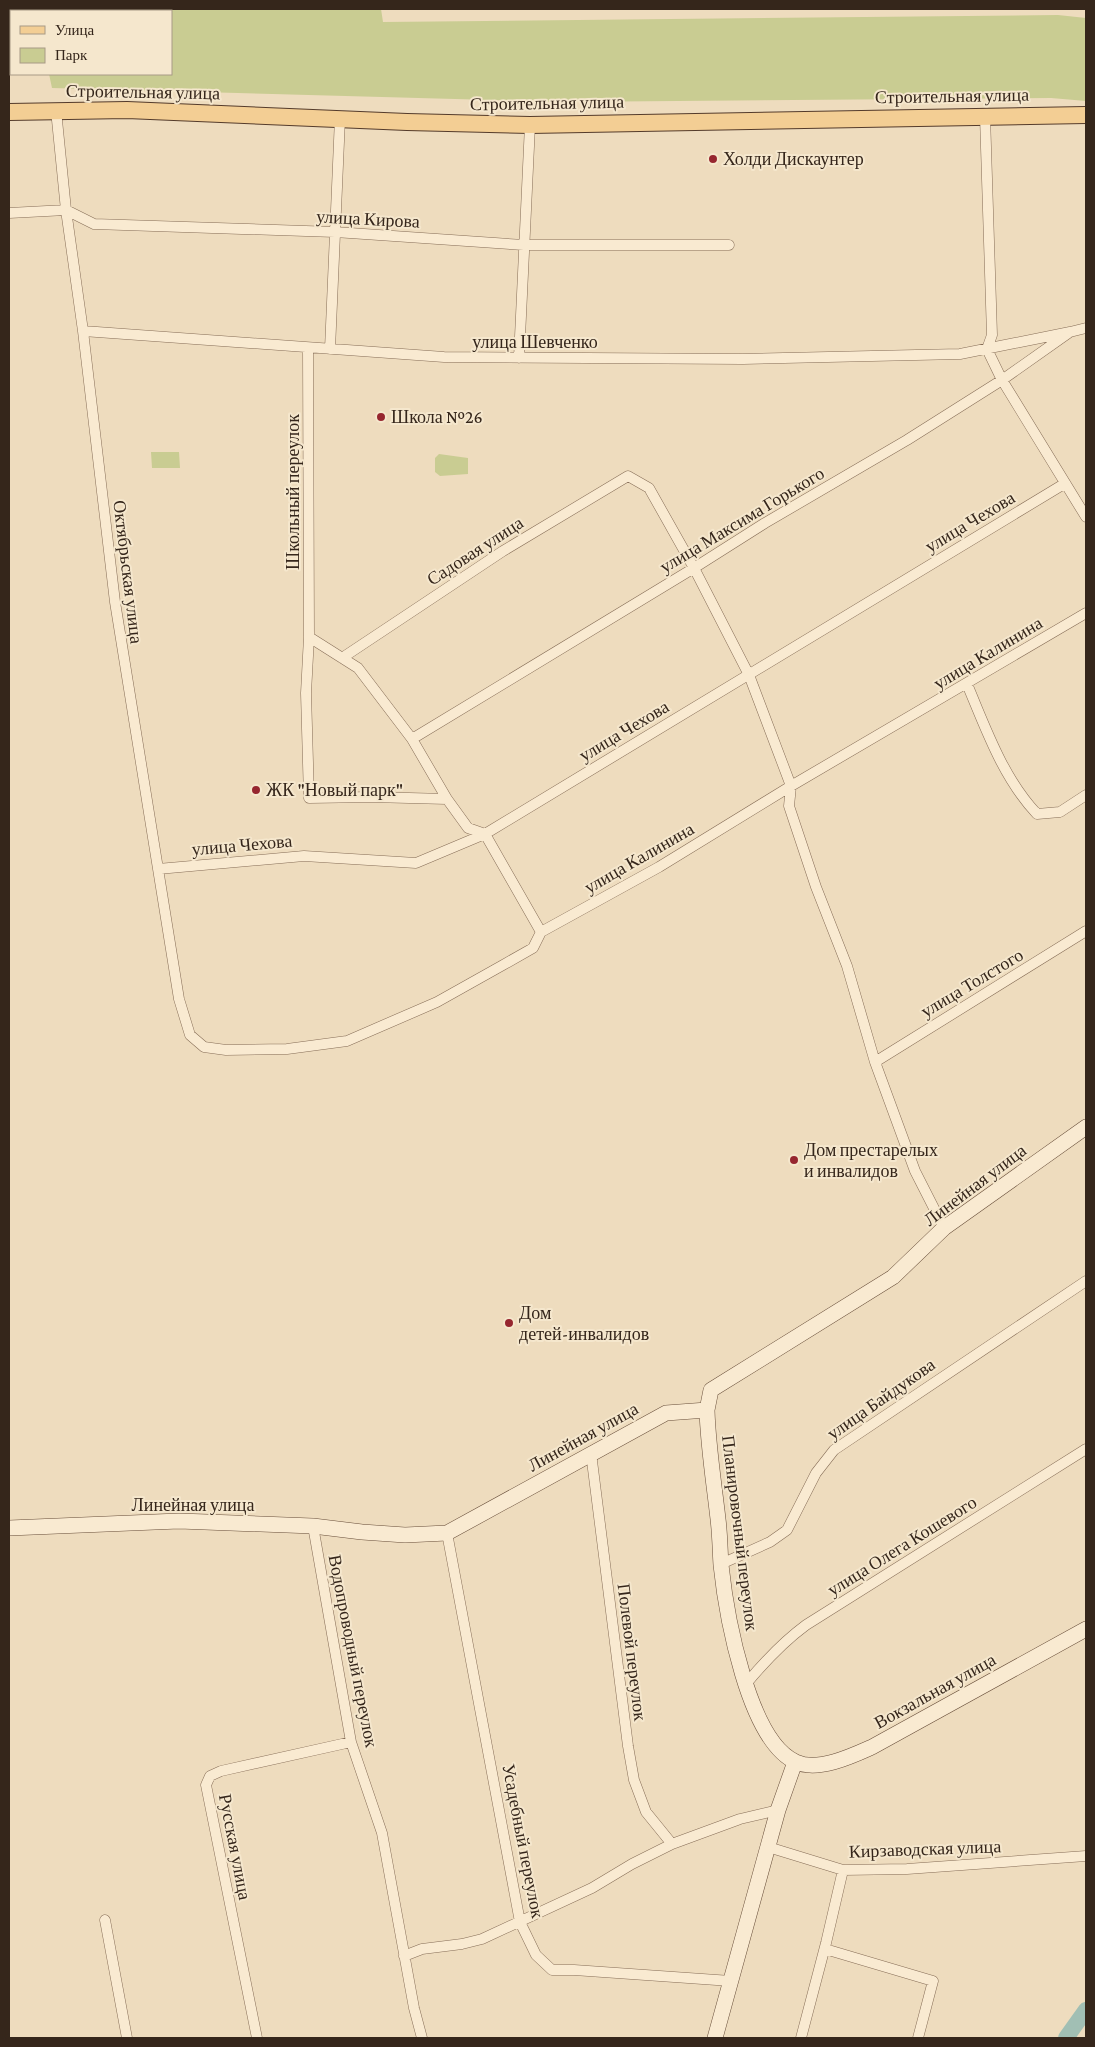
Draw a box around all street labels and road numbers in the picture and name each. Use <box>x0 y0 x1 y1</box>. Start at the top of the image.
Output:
street label: Строительная улица <box>66 81 220 103</box>
street label: Строительная улица <box>875 85 1029 107</box>
street label: Строительная улица <box>470 92 624 114</box>
street label: улица Кирова <box>316 206 420 232</box>
street label: улица Шевченко <box>472 332 598 352</box>
street label: Школьный переулок <box>283 414 303 570</box>
street label: улица Максима Горького <box>656 463 828 577</box>
street label: улица Чехова <box>922 487 1018 557</box>
street label: Октябрьская улица <box>109 499 147 645</box>
street label: Садовая улица <box>423 513 527 589</box>
street label: улица Калинина <box>930 613 1046 693</box>
street label: улица Чехова <box>576 696 672 766</box>
street label: улица Калинина <box>581 819 697 897</box>
street label: улица Чехова <box>191 831 293 859</box>
street label: улица Толстого <box>917 945 1027 1021</box>
street label: Линейная улица <box>920 1140 1030 1230</box>
street label: улица Байдукова <box>823 1354 939 1444</box>
street label: Линейная улица <box>524 1398 642 1476</box>
street label: Планировочный переулок <box>718 1434 762 1632</box>
street label: улица Олега Кошевого <box>824 1492 980 1600</box>
street label: Линейная улица <box>132 1495 254 1515</box>
street label: Водопроводный переулок <box>324 1553 382 1749</box>
street label: Полевой переулок <box>614 1582 650 1722</box>
street label: Вокзальная улица <box>871 1649 999 1733</box>
street label: Усадебный переулок <box>498 1762 548 1920</box>
street label: Русская улица <box>215 1792 255 1902</box>
street label: Кирзаводская улица <box>848 1836 1002 1862</box>

